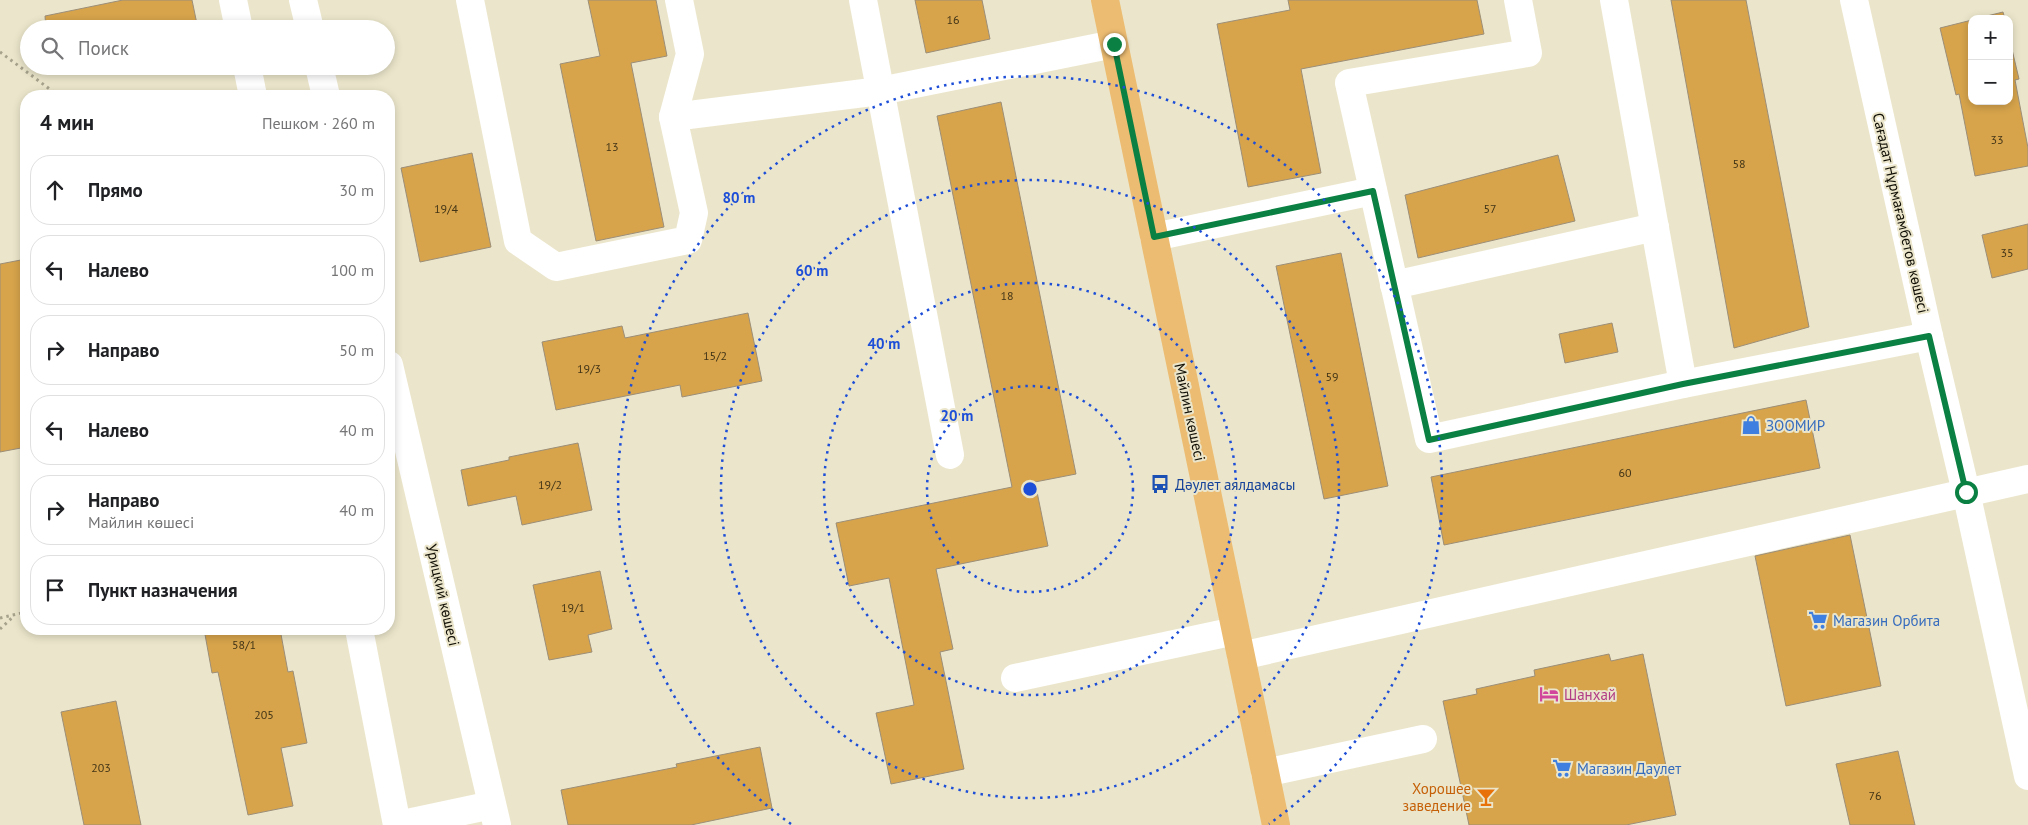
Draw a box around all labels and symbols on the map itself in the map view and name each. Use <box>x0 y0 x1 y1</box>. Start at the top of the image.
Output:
house number: 16 <box>946 12 960 27</box>
route end <box>1103 33 1126 56</box>
street label: Сағадат Нұрмағамбетов көшесі <box>1869 111 1933 315</box>
house number: 33 <box>1990 132 2004 147</box>
house number: 13 <box>605 139 619 154</box>
house number: 58 <box>1732 156 1746 171</box>
text: 80 m <box>723 188 755 207</box>
house number: 19/4 <box>434 201 458 216</box>
house number: 57 <box>1483 201 1497 216</box>
house number: 35 <box>2000 245 2014 260</box>
text: 60 m <box>796 261 828 280</box>
house number: 18 <box>1000 288 1014 303</box>
text: 40 m <box>868 334 900 353</box>
house number: 15/2 <box>703 348 727 363</box>
house number: 19/3 <box>577 361 601 376</box>
street label: Майлин көшесі <box>1170 361 1210 463</box>
house number: 59 <box>1325 369 1339 384</box>
text: 20 m <box>941 406 973 425</box>
shop icon: ЗООМИР <box>1740 414 1762 436</box>
place label: ЗООМИР <box>1766 416 1825 435</box>
house number: 60 <box>1618 465 1632 480</box>
bus stop icon: Дәулет аялдамасы <box>1149 473 1171 495</box>
place label: Дәулет аялдамасы <box>1175 475 1295 494</box>
house number: 19/2 <box>538 477 562 492</box>
centre of rings <box>1021 480 1039 498</box>
route start <box>1955 481 1978 504</box>
street label: Урицкий көшесі <box>422 542 464 648</box>
house number: 19/1 <box>561 600 585 615</box>
supermarket icon: Магазин Орбита <box>1807 609 1829 631</box>
place label: Магазин Орбита <box>1833 611 1940 630</box>
house number: 58/1 <box>232 637 256 652</box>
hotel icon: Шанхай <box>1538 683 1560 705</box>
place label: Шанхай <box>1564 685 1616 704</box>
house number: 205 <box>254 707 274 722</box>
supermarket icon: Магазин Даулет <box>1551 757 1573 779</box>
place label: Магазин Даулет <box>1577 759 1681 778</box>
house number: 203 <box>91 760 111 775</box>
place label: Хорошее заведение <box>1403 779 1471 815</box>
bar icon: Хорошее заведение <box>1475 786 1497 808</box>
house number: 76 <box>1868 788 1882 803</box>

